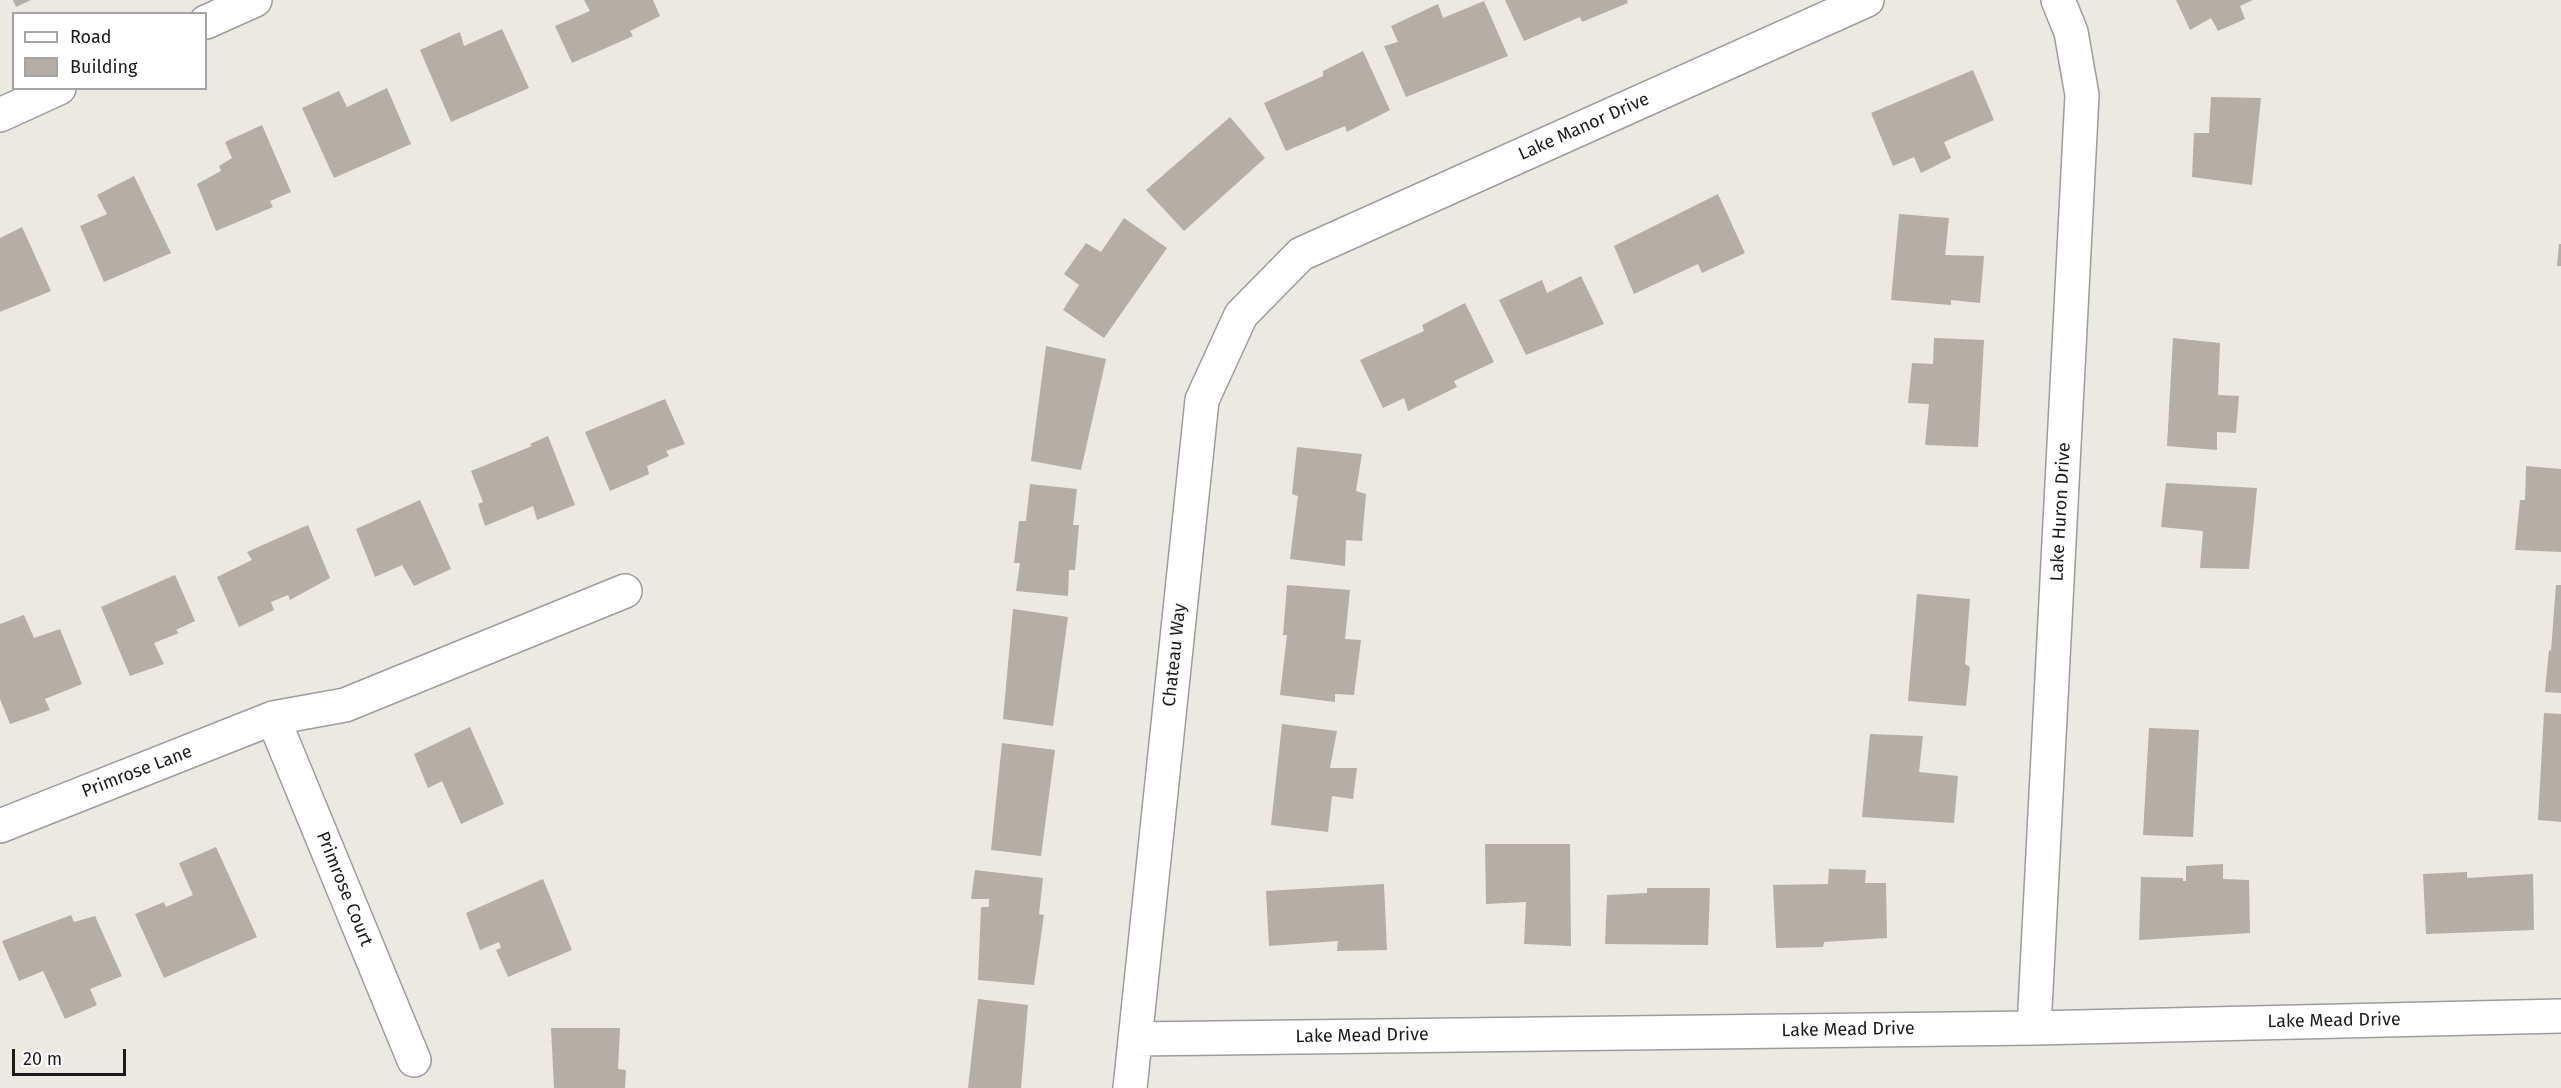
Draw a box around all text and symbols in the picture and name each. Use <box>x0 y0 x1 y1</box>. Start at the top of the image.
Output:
legend <box>12 12 207 90</box>
text: Road <box>70 26 112 48</box>
text: Building <box>70 56 137 78</box>
street label: Lake Manor Drive <box>1515 88 1653 166</box>
street label: Lake Huron Drive <box>2047 442 2075 582</box>
street label: Chateau Way <box>1159 602 1191 708</box>
street label: Primrose Lane <box>79 741 195 803</box>
street label: Primrose Court <box>311 829 377 949</box>
street label: Lake Mead Drive <box>2267 1009 2401 1033</box>
street label: Lake Mead Drive <box>1781 1018 1915 1042</box>
street label: Lake Mead Drive <box>1295 1024 1429 1048</box>
scale bar <box>15 1037 129 1075</box>
text: 20 m <box>23 1048 62 1070</box>

